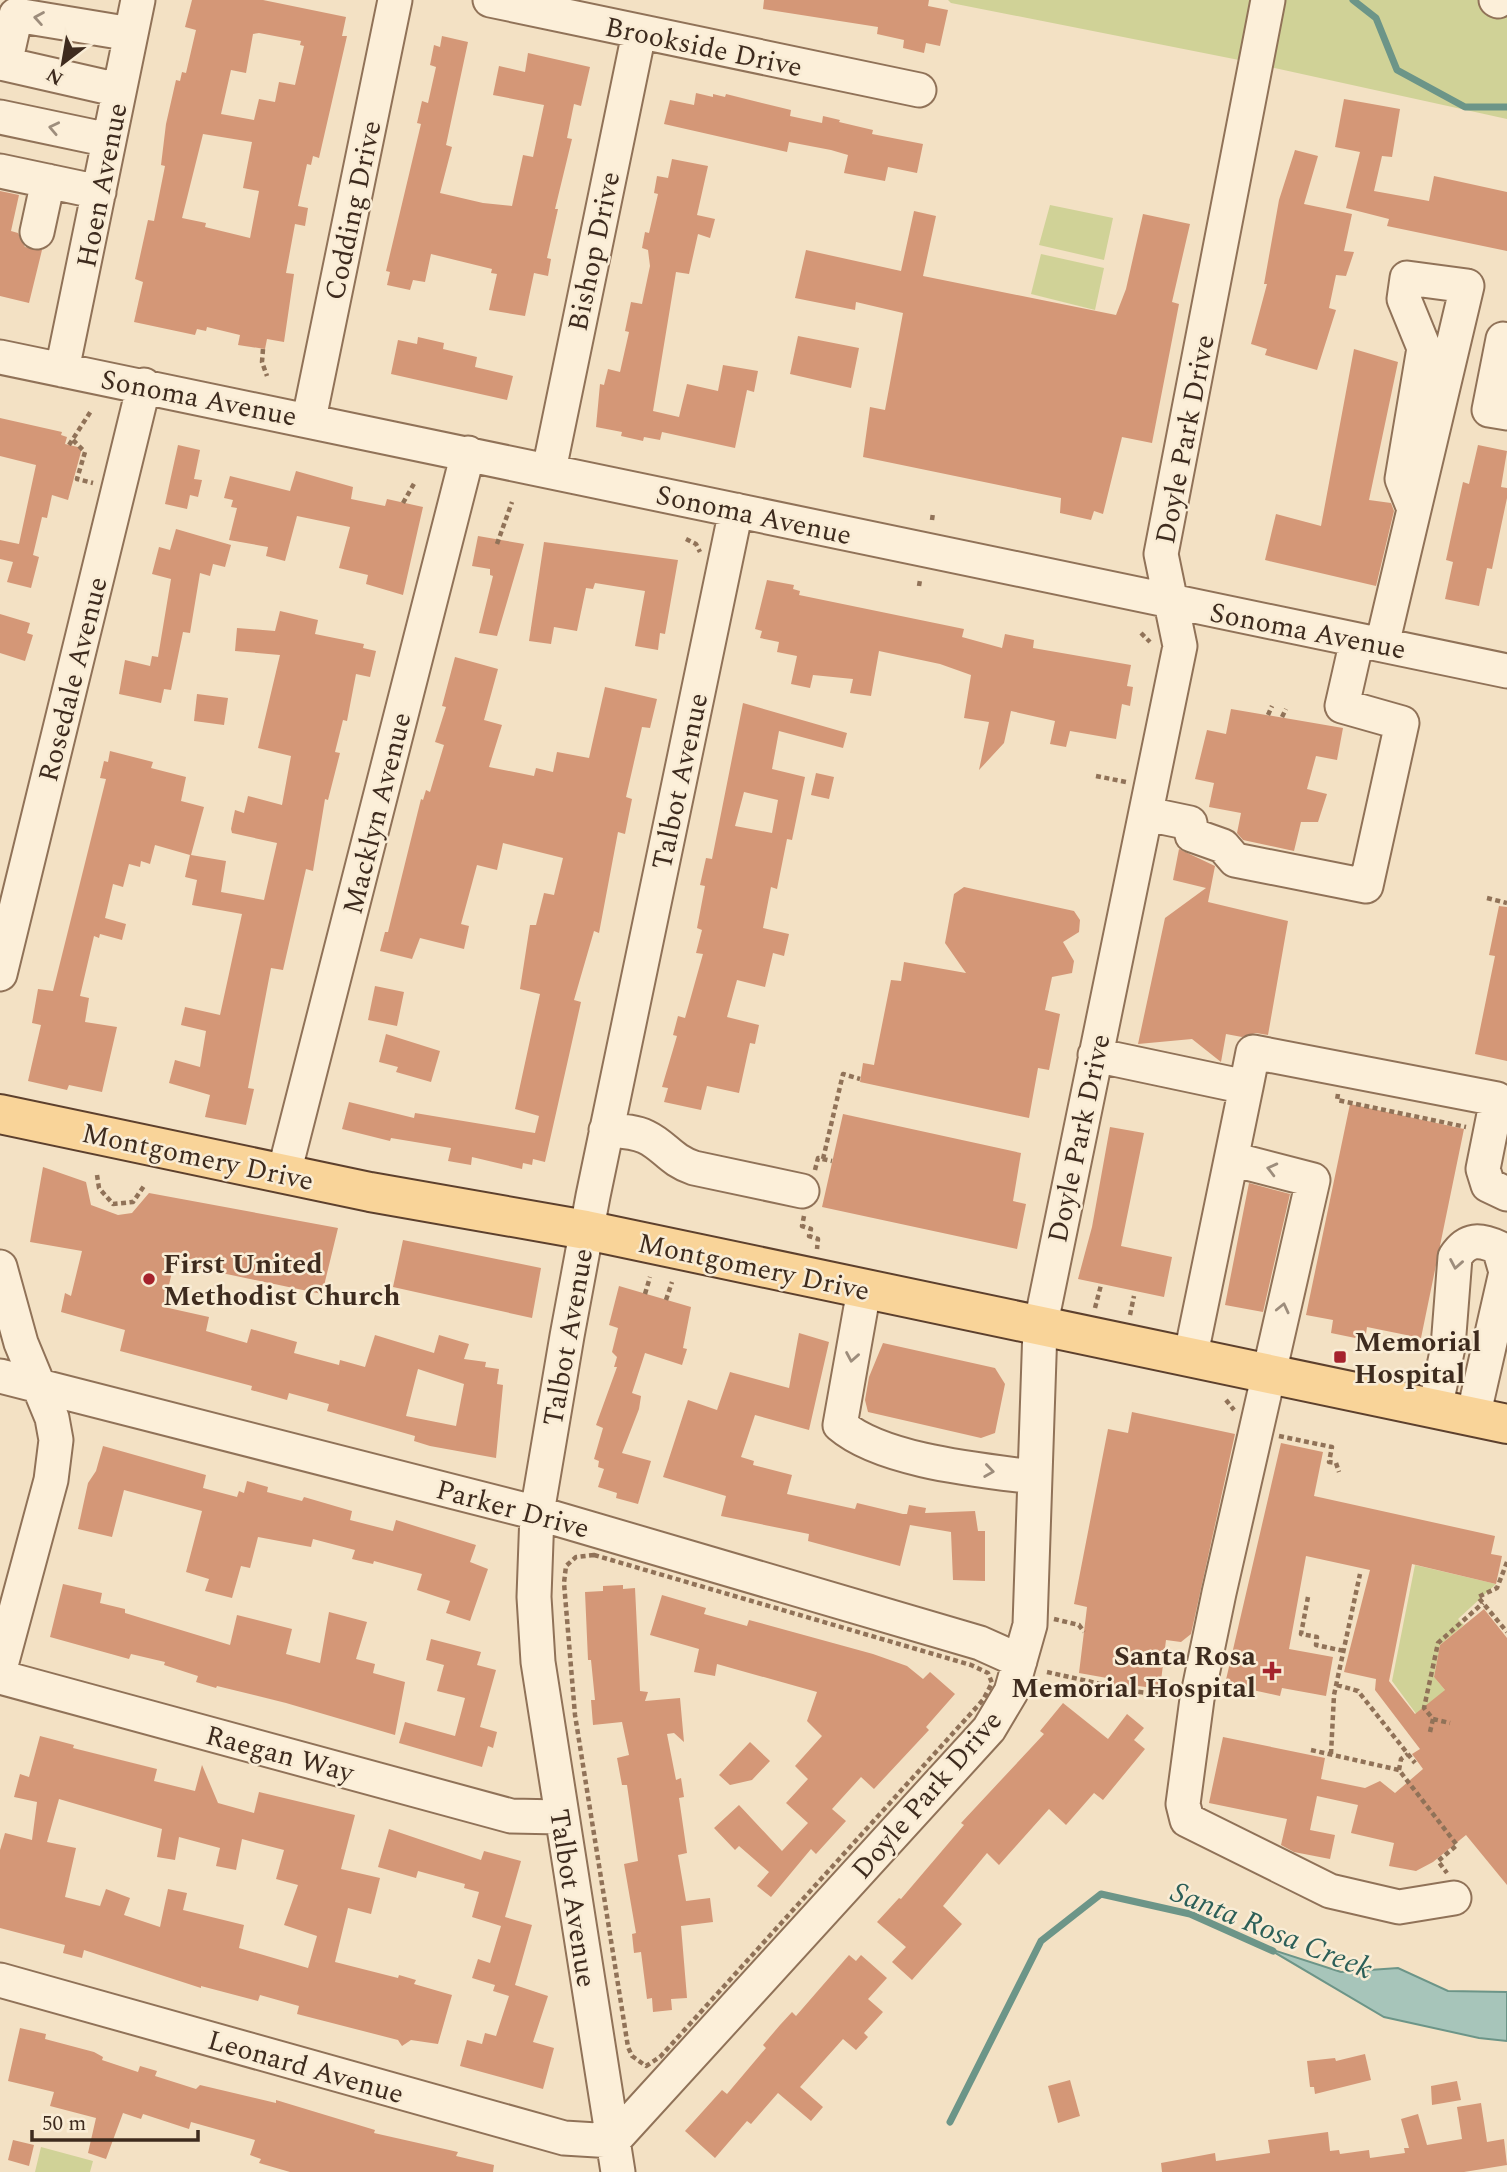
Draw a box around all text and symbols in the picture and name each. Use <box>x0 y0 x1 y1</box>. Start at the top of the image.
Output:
street label: Brookside Drive <box>601 6 806 89</box>
one-way arrow <box>33 12 45 27</box>
north arrow <box>28 28 98 98</box>
text: N <box>41 60 69 93</box>
street label: Hoen Avenue <box>65 99 140 271</box>
street label: Codding Drive <box>313 116 393 304</box>
one-way arrow <box>48 122 60 137</box>
street label: Bishop Drive <box>557 168 632 335</box>
street label: Doyle Park Drive <box>1144 331 1227 548</box>
street label: Sonoma Avenue <box>97 358 301 439</box>
street label: Sonoma Avenue <box>652 474 855 557</box>
street label: Rosedale Avenue <box>27 572 120 786</box>
street label: Sonoma Avenue <box>1206 591 1410 672</box>
street label: Talbot Avenue <box>641 689 720 874</box>
street label: Macklyn Avenue <box>332 708 423 919</box>
street label: Doyle Park Drive <box>1036 1030 1123 1247</box>
street label: Montgomery Drive <box>78 1112 318 1203</box>
one-way arrow <box>1267 1163 1279 1177</box>
street label: Montgomery Drive <box>634 1222 874 1313</box>
place label: First United Methodist Church <box>163 1243 400 1318</box>
street label: Talbot Avenue <box>532 1245 605 1430</box>
one-way arrow <box>1449 1258 1464 1269</box>
marker: First United Methodist Church <box>141 1271 157 1287</box>
one-way arrow <box>1275 1302 1289 1314</box>
place label: Memorial Hospital <box>1354 1321 1481 1396</box>
marker: Memorial Hospital <box>1332 1349 1348 1365</box>
one-way arrow <box>845 1351 860 1363</box>
one-way arrow <box>983 1463 995 1478</box>
street label: Parker Drive <box>431 1468 594 1551</box>
place label: Santa Rosa Memorial Hospital <box>1011 1635 1257 1710</box>
marker: Santa Rosa Memorial Hospital <box>1262 1661 1282 1681</box>
street label: Doyle Park Drive <box>841 1701 1013 1889</box>
street label: Raegan Way <box>201 1714 360 1795</box>
street label: Talbot Avenue <box>537 1806 608 1990</box>
water label: Santa Rosa Creek <box>1164 1870 1379 1992</box>
street label: Leonard Avenue <box>202 2019 409 2116</box>
scale bar <box>32 2098 198 2142</box>
text: 50 m <box>42 2108 86 2140</box>

